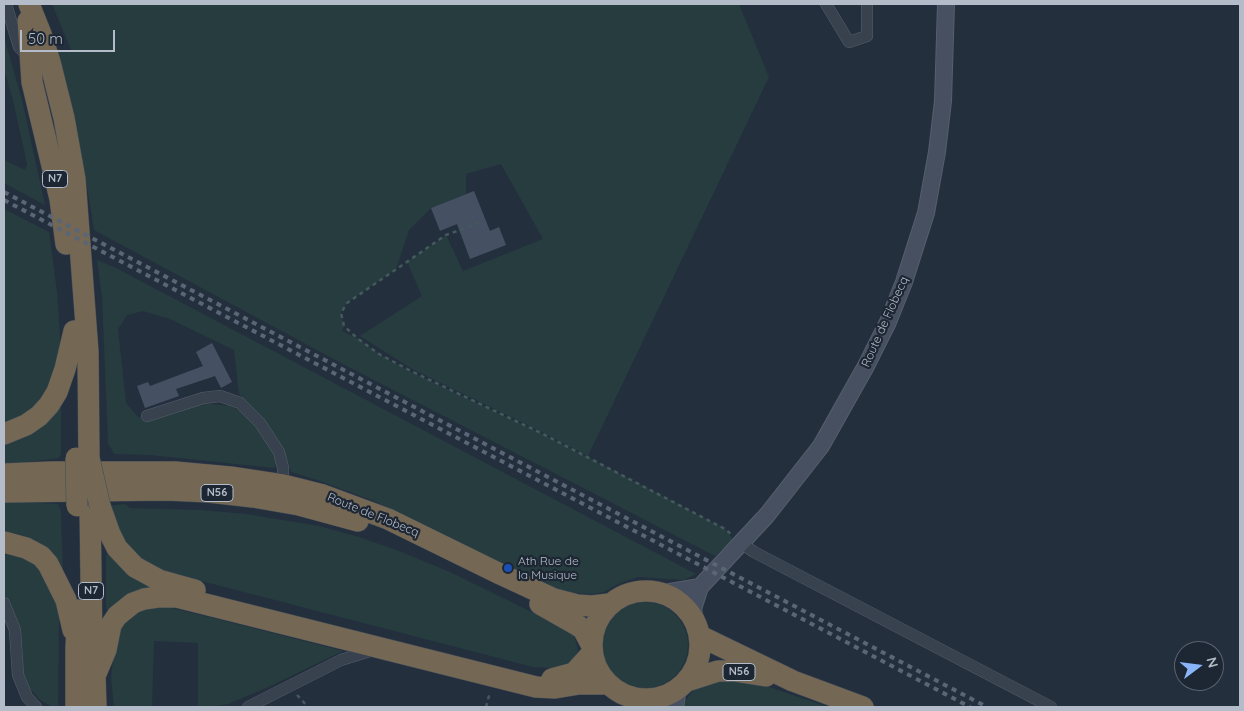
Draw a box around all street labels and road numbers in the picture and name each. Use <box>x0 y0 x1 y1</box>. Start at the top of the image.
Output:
road number: N7 <box>42 170 68 188</box>
street label: Route de Flobecq <box>859 274 911 370</box>
road number: N56 <box>201 484 233 502</box>
street label: Route de Flobecq <box>325 490 421 540</box>
road number: N7 <box>78 582 104 600</box>
road number: N56 <box>723 664 755 680</box>

